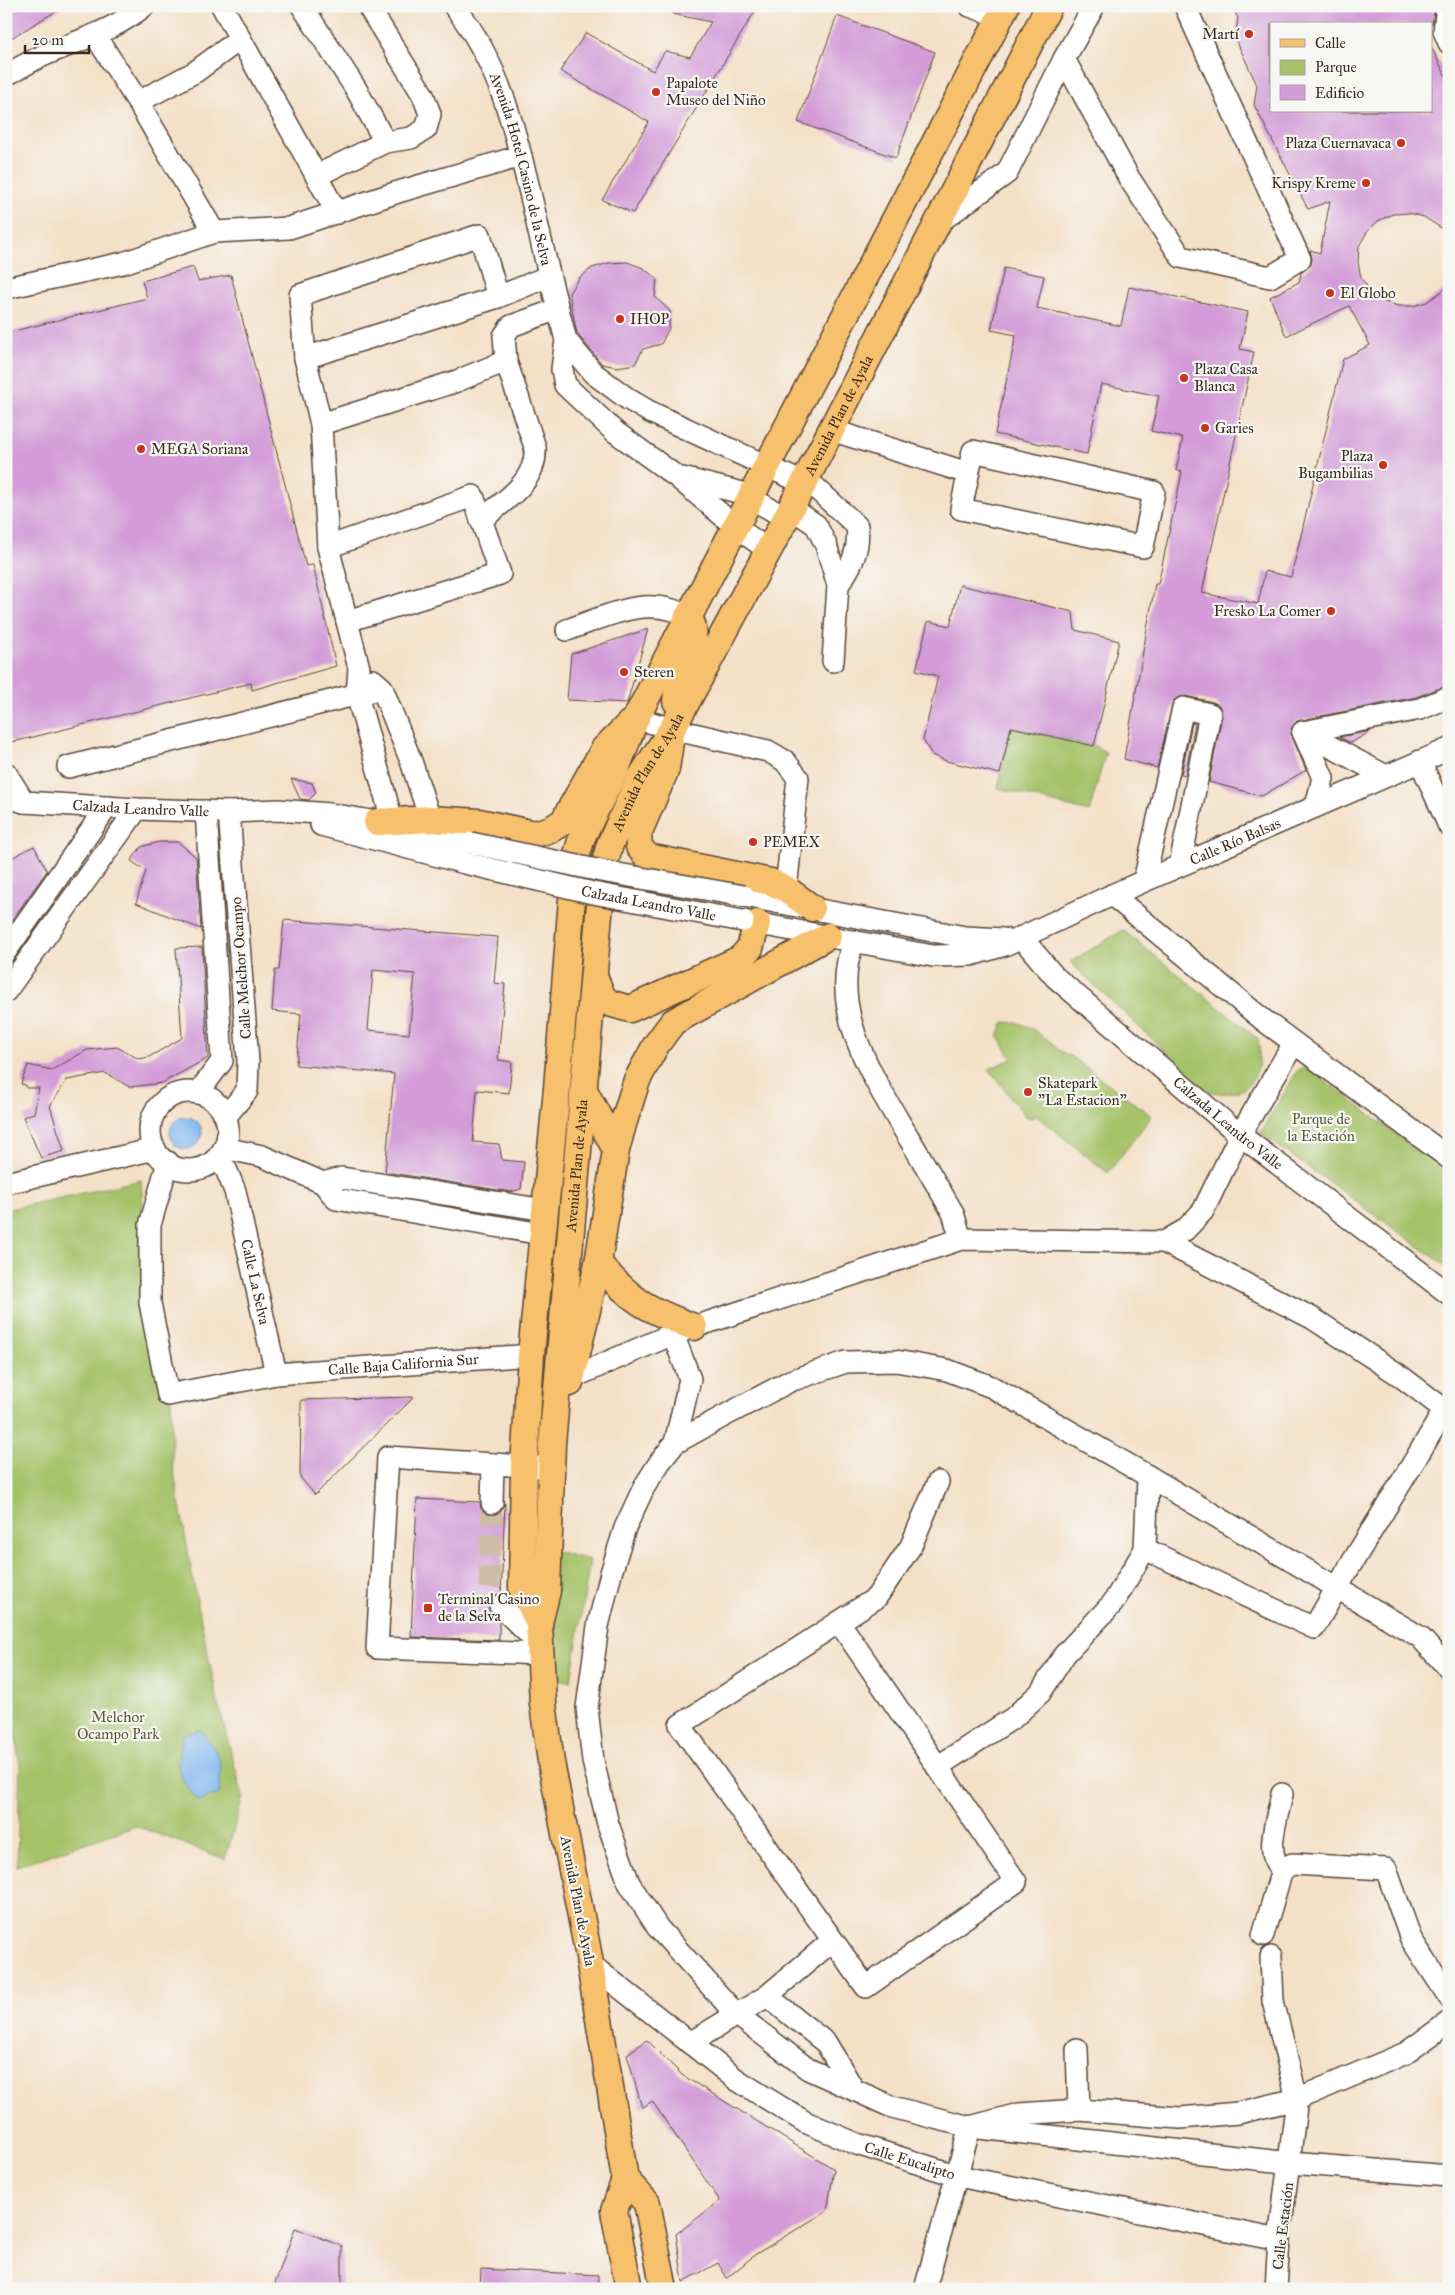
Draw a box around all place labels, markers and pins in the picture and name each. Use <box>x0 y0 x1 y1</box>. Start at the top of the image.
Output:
place label: Martí <box>1202 25 1240 43</box>
marker: Martí <box>1243 28 1255 40</box>
place label: Papalote Museo del Niño <box>666 74 766 109</box>
marker: Papalote Museo del Niño <box>650 86 662 98</box>
place label: Plaza Cuernavaca <box>1285 134 1392 152</box>
marker: Plaza Cuernavaca <box>1395 137 1407 149</box>
place label: Krispy Kreme <box>1271 174 1356 192</box>
marker: Krispy Kreme <box>1360 177 1372 189</box>
place label: El Globo <box>1340 284 1396 302</box>
marker: El Globo <box>1324 287 1336 299</box>
place label: IHOP <box>630 310 670 328</box>
marker: IHOP <box>614 313 626 325</box>
place label: Plaza Casa Blanca <box>1194 360 1259 395</box>
marker: Plaza Casa Blanca <box>1178 372 1190 384</box>
place label: Garies <box>1215 419 1254 437</box>
marker: Garies <box>1199 422 1211 434</box>
place label: MEGA Soriana <box>151 440 249 458</box>
marker: MEGA Soriana <box>135 443 147 455</box>
place label: Plaza Bugambilias <box>1298 447 1374 482</box>
marker: Plaza Bugambilias <box>1377 459 1389 471</box>
place label: Fresko La Comer <box>1214 602 1321 620</box>
marker: Fresko La Comer <box>1325 605 1337 617</box>
place label: Steren <box>634 663 674 681</box>
marker: Steren <box>618 666 630 678</box>
place label: PEMEX <box>763 833 821 851</box>
marker: PEMEX <box>747 836 759 848</box>
place label: Skatepark "La Estacion" <box>1038 1074 1127 1109</box>
marker: Skatepark "La Estacion" <box>1022 1086 1034 1098</box>
place label: Terminal Casino de la Selva <box>438 1590 540 1625</box>
marker: Terminal Casino de la Selva <box>422 1602 434 1614</box>

